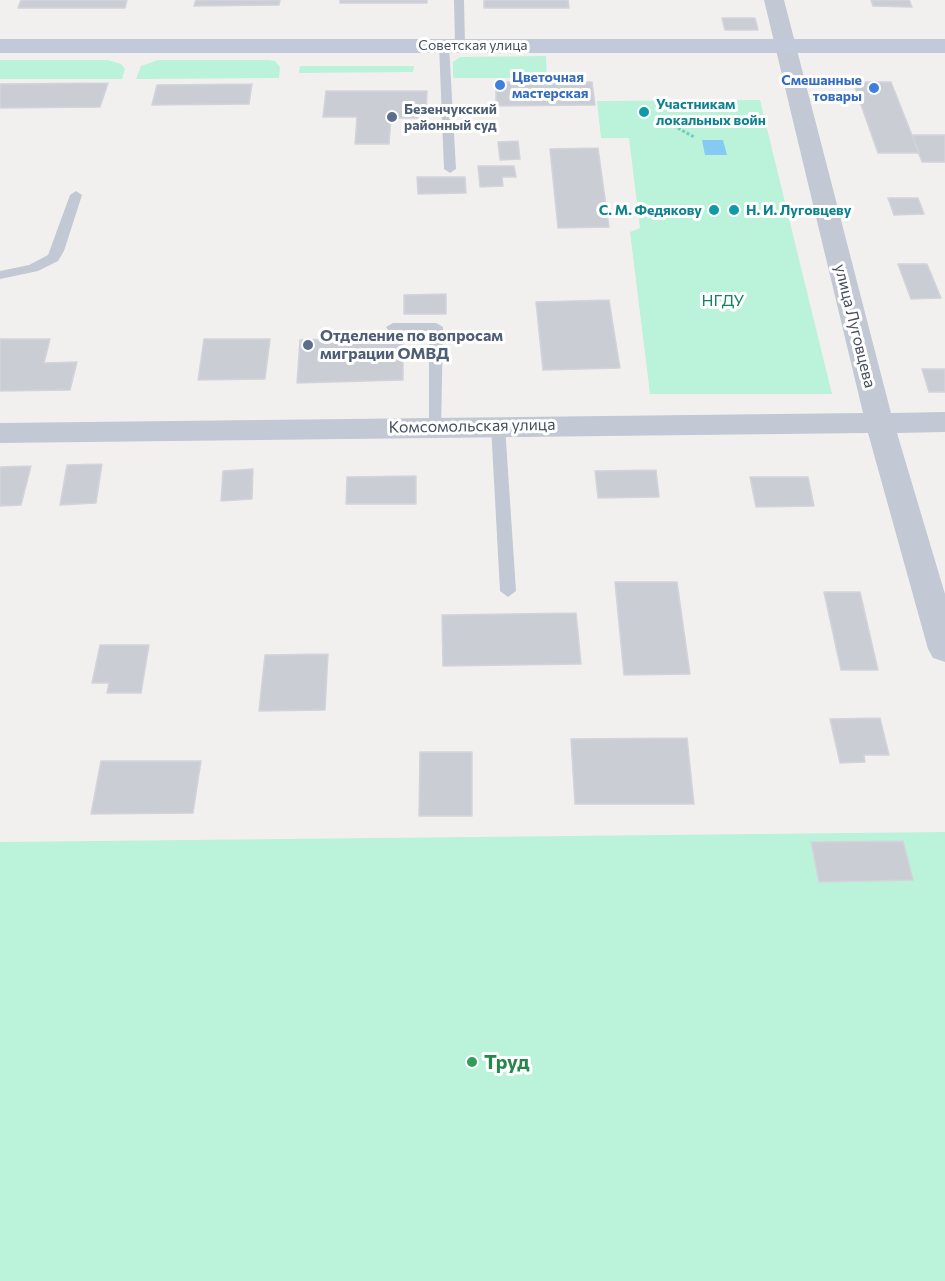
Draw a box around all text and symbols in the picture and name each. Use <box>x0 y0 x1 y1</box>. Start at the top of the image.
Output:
street label: Советская улица <box>418 37 528 53</box>
place label: Цветочная мастерская <box>512 69 589 102</box>
place label: Смешанные товары <box>781 72 862 104</box>
marker: Цветочная мастерская <box>493 78 507 92</box>
marker: Смешанные товары <box>867 81 881 95</box>
place label: Участникам локальных войн <box>656 96 766 128</box>
place label: Безенчукский районный суд <box>404 101 497 134</box>
marker: Участникам локальных войн <box>637 105 651 119</box>
marker: Безенчукский районный суд <box>385 110 399 124</box>
place label: С. М. Федякову <box>599 202 702 218</box>
place label: Н. И. Луговцеву <box>746 202 851 218</box>
marker: С. М. Федякову <box>707 203 721 217</box>
marker: Н. И. Луговцеву <box>727 203 741 217</box>
street label: улица Луговцева <box>830 262 880 390</box>
park label: НГДУ <box>702 291 744 311</box>
place label: Отделение по вопросам миграции ОМВД <box>320 326 503 364</box>
marker: Отделение по вопросам миграции ОМВД <box>301 338 315 352</box>
street label: Комсомольская улица <box>388 415 556 437</box>
place label: Труд <box>484 1050 530 1074</box>
marker: Труд <box>465 1055 479 1069</box>

